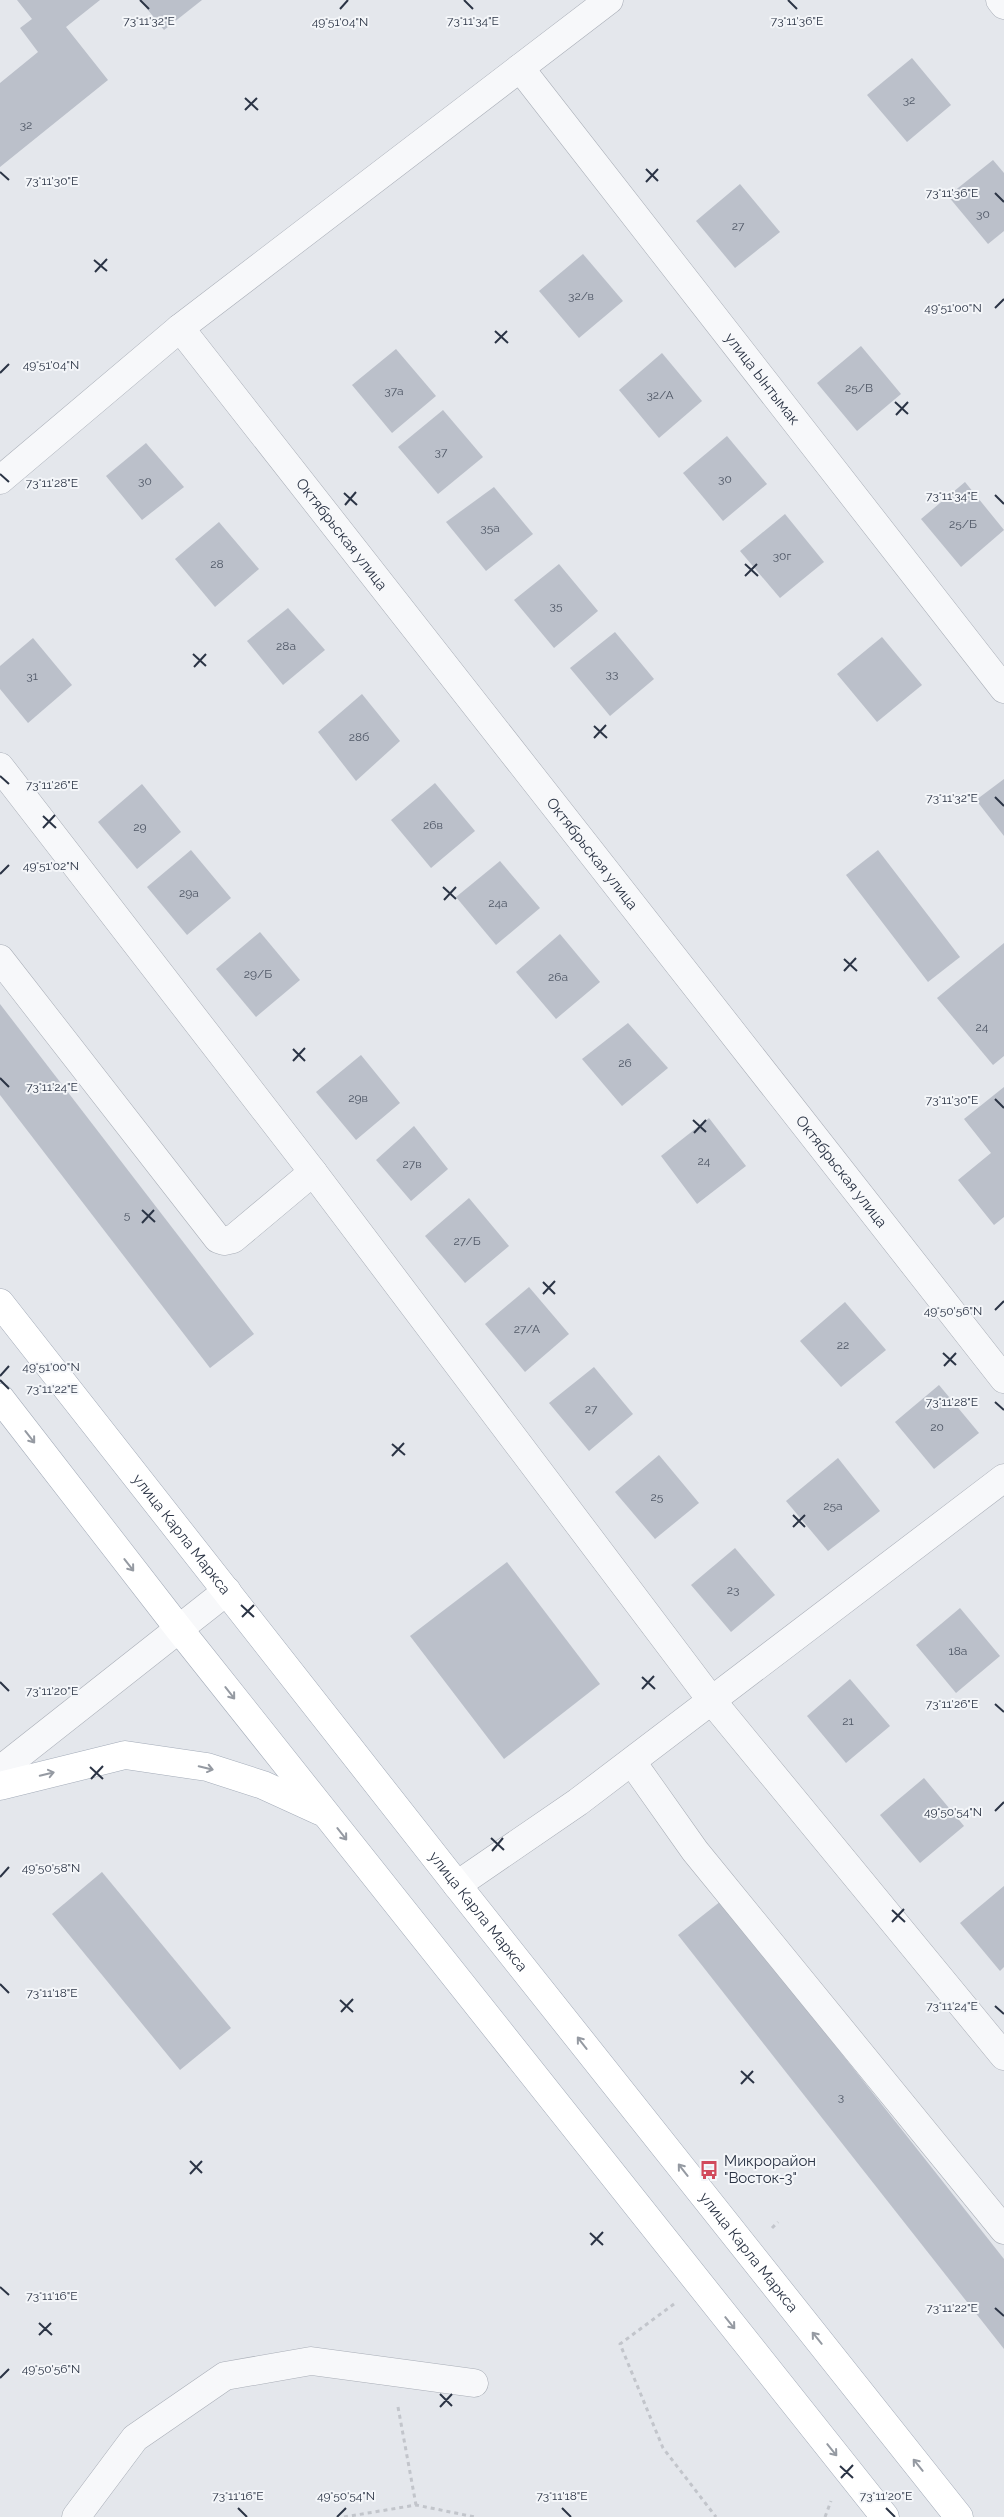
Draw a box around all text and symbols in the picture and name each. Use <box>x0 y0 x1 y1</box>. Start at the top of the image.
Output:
text: 73°11'32"E <box>123 14 175 28</box>
text: 73°11'34"E <box>447 14 499 28</box>
text: 73°11'36"E <box>771 14 823 28</box>
text: 49°51'04"N <box>312 15 368 29</box>
house number: 32 <box>903 93 915 107</box>
house number: 32 <box>20 118 32 132</box>
text: 73°11'30"E <box>26 174 78 188</box>
text: 73°11'36"E <box>926 186 978 200</box>
house number: 30 <box>976 207 990 221</box>
house number: 27 <box>732 219 745 233</box>
house number: 32/в <box>568 289 594 303</box>
text: 49°51'00"N <box>924 301 982 315</box>
street label: улица Ынтымак <box>721 329 804 428</box>
text: 49°51'04"N <box>23 358 79 372</box>
house number: 25/В <box>845 381 873 395</box>
house number: 37а <box>384 384 404 398</box>
house number: 32/A <box>646 388 674 402</box>
house number: 37 <box>435 445 448 459</box>
house number: 30 <box>718 472 732 486</box>
house number: 30 <box>138 474 152 488</box>
street label: Октябрьская улица <box>292 475 391 594</box>
text: 73°11'28"E <box>26 476 78 490</box>
text: 73°11'34"E <box>926 489 978 503</box>
house number: 25/Б <box>949 517 977 531</box>
house number: 35а <box>480 521 500 535</box>
house number: 30г <box>773 549 791 563</box>
house number: 28 <box>210 557 224 571</box>
house number: 35 <box>550 599 563 613</box>
house number: 28а <box>276 639 296 653</box>
house number: 33 <box>606 667 618 681</box>
house number: 31 <box>26 669 38 683</box>
house number: 28б <box>349 730 369 744</box>
text: 73°11'26"E <box>26 778 78 792</box>
text: 73°11'32"E <box>926 791 978 805</box>
street label: Октябрьская улица <box>543 794 642 913</box>
house number: 26в <box>423 818 443 832</box>
house number: 29 <box>133 820 147 834</box>
text: 49°51'02"N <box>23 859 79 873</box>
house number: 29а <box>179 886 199 900</box>
house number: 24а <box>488 896 508 910</box>
house number: 29/Б <box>244 967 272 981</box>
house number: 26а <box>548 970 568 984</box>
house number: 24 <box>976 1020 989 1034</box>
house number: 26 <box>618 1056 632 1070</box>
text: 73°11'24"E <box>26 1080 78 1094</box>
house number: 29в <box>348 1091 368 1105</box>
text: 73°11'30"E <box>926 1093 978 1107</box>
street label: Октябрьская улица <box>792 1112 891 1231</box>
house number: 24 <box>698 1154 711 1168</box>
house number: 27в <box>402 1157 422 1171</box>
house number: 5 <box>124 1208 131 1222</box>
house number: 27/Б <box>453 1234 481 1248</box>
text: 49°50'56"N <box>924 1304 982 1318</box>
house number: 27/А <box>514 1322 540 1336</box>
house number: 22 <box>837 1338 849 1352</box>
text: 49°51'00"N <box>22 1360 80 1374</box>
text: 73°11'22"E <box>26 1382 78 1396</box>
text: 73°11'28"E <box>926 1395 978 1409</box>
house number: 27 <box>585 1402 598 1416</box>
house number: 20 <box>930 1420 944 1434</box>
one-way arrow <box>24 1430 35 1443</box>
street label: улица Карла Маркса <box>129 1470 234 1598</box>
house number: 25 <box>651 1490 664 1504</box>
house number: 25а <box>823 1499 843 1513</box>
one-way arrow <box>124 1558 135 1571</box>
house number: 23 <box>727 1583 739 1597</box>
house number: 18а <box>949 1644 967 1658</box>
text: 73°11'20"E <box>26 1684 78 1698</box>
one-way arrow <box>224 1686 235 1699</box>
text: 73°11'26"E <box>926 1697 978 1711</box>
house number: 21 <box>842 1714 854 1728</box>
one-way arrow <box>198 1764 214 1773</box>
one-way arrow <box>39 1769 55 1779</box>
text: 49°50'54"N <box>924 1805 982 1819</box>
one-way arrow <box>336 1827 347 1840</box>
street label: улица Карла Маркса <box>425 1848 531 1975</box>
text: 49°50'58"N <box>22 1861 80 1875</box>
text: 73°11'18"E <box>26 1986 78 2000</box>
text: 73°11'24"E <box>926 1999 978 2013</box>
one-way arrow <box>576 2036 587 2049</box>
house number: 3 <box>838 2090 844 2104</box>
place label: Микрорайон "Восток-3" <box>724 2152 816 2187</box>
bus stop icon: Микрорайон "Восток-3" <box>698 2159 720 2181</box>
one-way arrow <box>678 2163 688 2177</box>
street label: улица Карла Маркса <box>696 2189 802 2316</box>
text: 73°11'16"E <box>26 2289 78 2303</box>
text: 73°11'22"E <box>926 2301 978 2315</box>
one-way arrow <box>725 2316 736 2329</box>
one-way arrow <box>811 2332 822 2345</box>
text: 49°50'56"N <box>22 2362 80 2376</box>
one-way arrow <box>826 2443 837 2456</box>
one-way arrow <box>913 2458 923 2472</box>
text: 73°11'16"E <box>212 2489 264 2503</box>
text: 49°50'54"N <box>317 2489 375 2503</box>
text: 73°11'18"E <box>536 2489 588 2503</box>
text: 73°11'20"E <box>860 2489 912 2503</box>

